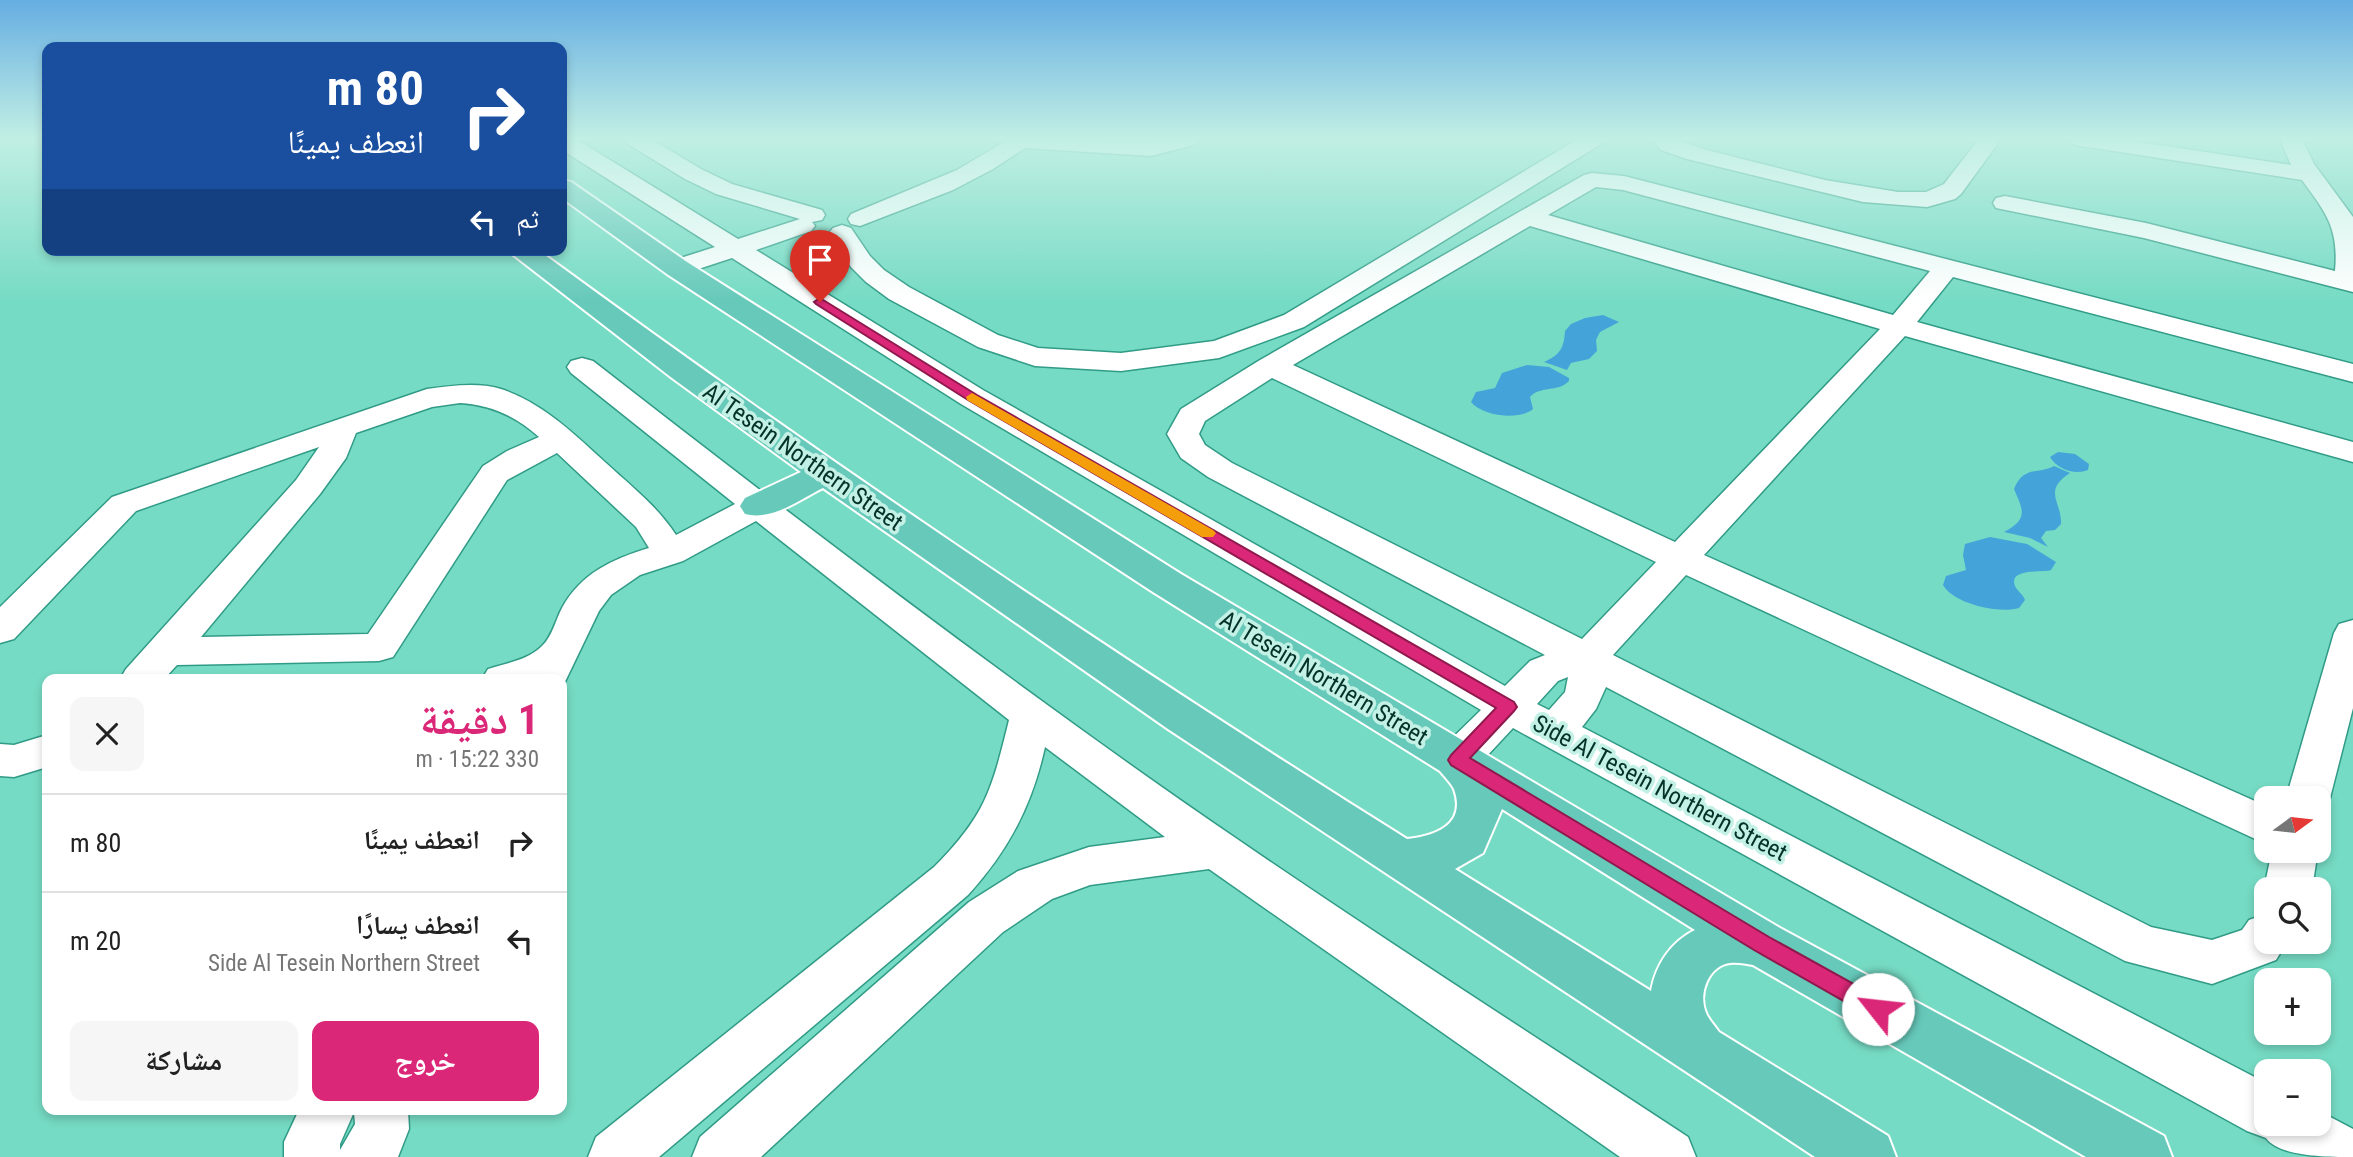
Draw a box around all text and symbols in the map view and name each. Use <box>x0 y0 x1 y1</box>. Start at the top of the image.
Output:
text: 80 m <box>327 60 424 117</box>
icon: right <box>448 70 539 161</box>
text: انعطف يمينًا <box>288 123 424 161</box>
icon: left <box>464 203 502 241</box>
text: ثم <box>516 204 539 234</box>
pin <box>790 230 850 302</box>
icon: arrive <box>801 241 839 279</box>
street label: Al Tesein Northern Street <box>698 377 908 537</box>
street label: Al Tesein Northern Street <box>1215 605 1433 751</box>
text: 1 دقيقة <box>420 695 539 744</box>
button: close <box>70 697 144 771</box>
street label: Side Al Tesein Northern Street <box>1528 709 1792 867</box>
text: 330 m · 15:22 <box>415 746 539 773</box>
north arrow <box>2254 786 2331 863</box>
map controls <box>2254 786 2331 1136</box>
icon: right <box>501 824 539 862</box>
text: انعطف يمينًا <box>364 825 480 855</box>
text: 80 m <box>70 828 121 858</box>
button: search <box>2254 877 2331 954</box>
text: انعطف يسارًا <box>356 910 480 940</box>
icon: left <box>501 922 539 960</box>
text: 20 m <box>70 926 121 956</box>
text: Side Al Tesein Northern Street <box>208 950 480 977</box>
button: + <box>2254 968 2331 1045</box>
position arrow <box>1841 972 1915 1046</box>
button: مشاركة <box>70 1021 298 1101</box>
button: خروج <box>312 1021 539 1101</box>
button: − <box>2254 1059 2331 1136</box>

